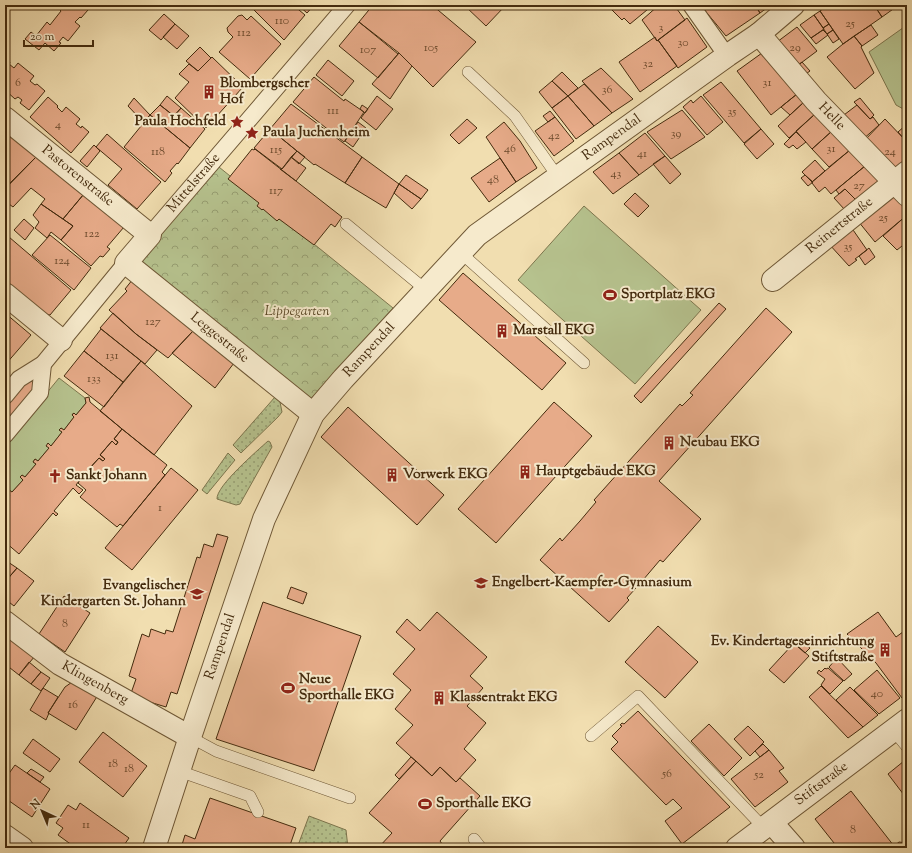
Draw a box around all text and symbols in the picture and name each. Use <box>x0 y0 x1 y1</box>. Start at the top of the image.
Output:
house number: 110 <box>275 12 289 30</box>
house number: 25 <box>845 15 855 33</box>
house number: 3 <box>659 19 664 37</box>
scale bar <box>24 22 93 48</box>
house number: 112 <box>237 24 251 42</box>
text: 20 m <box>30 28 55 46</box>
house number: 30 <box>677 34 689 52</box>
house number: 105 <box>424 39 438 57</box>
house number: 29 <box>789 39 801 57</box>
house number: 107 <box>360 41 376 59</box>
house number: 32 <box>643 55 654 73</box>
house number: 6 <box>15 74 21 92</box>
place label: Blombergscher Hof <box>220 74 310 110</box>
house number: 31 <box>763 74 771 92</box>
house number: 36 <box>602 81 612 99</box>
building icon: Blombergscher Hof <box>201 84 217 100</box>
street label: Helle <box>813 98 850 135</box>
house number: 111 <box>327 102 339 120</box>
house number: 35 <box>728 103 736 121</box>
street label: Rampendal <box>578 110 646 166</box>
place label: Paula Hochfeld <box>135 112 226 132</box>
place icon: Paula Hochfeld <box>229 114 245 130</box>
house number: 4 <box>55 116 61 134</box>
place label: Paula Juchenheim <box>263 123 370 143</box>
place icon: Paula Juchenheim <box>244 125 260 141</box>
house number: 39 <box>671 125 681 143</box>
house number: 42 <box>548 127 560 145</box>
house number: 46 <box>504 140 516 158</box>
house number: 31 <box>827 140 835 158</box>
street label: Pastorenstraße <box>37 141 118 212</box>
house number: 115 <box>270 141 282 159</box>
house number: 118 <box>151 143 165 161</box>
house number: 24 <box>884 143 896 161</box>
house number: 41 <box>637 145 647 163</box>
street label: Mittelstraße <box>163 149 225 217</box>
house number: 43 <box>611 165 622 183</box>
house number: 48 <box>487 171 499 189</box>
house number: 27 <box>853 177 865 195</box>
house number: 117 <box>269 182 283 200</box>
street label: Reinertstraße <box>802 193 878 259</box>
house number: 25 <box>878 209 888 227</box>
house number: 122 <box>84 225 100 243</box>
house number: 35 <box>844 238 852 256</box>
house number: 124 <box>54 252 70 270</box>
place label: Sportplatz EKG <box>621 285 716 305</box>
sports icon: Sportplatz EKG <box>602 287 618 303</box>
park label: Lippegarten <box>264 302 330 322</box>
street label: Leggestraße <box>185 308 253 368</box>
house number: 127 <box>145 313 161 331</box>
street label: Rampendal <box>339 318 400 382</box>
place label: Marstall EKG <box>513 321 595 341</box>
building icon: Marstall EKG <box>494 323 510 339</box>
house number: 131 <box>105 347 119 365</box>
house number: 133 <box>87 370 101 388</box>
place label: Neubau EKG <box>680 433 760 453</box>
building icon: Neubau EKG <box>661 435 677 451</box>
place label: Hauptgebäude EKG <box>536 462 656 482</box>
building icon: Hauptgebäude EKG <box>517 464 533 480</box>
place label: Vorwerk EKG <box>403 465 488 485</box>
place label: Sankt Johann <box>66 466 148 486</box>
building icon: Vorwerk EKG <box>384 467 400 483</box>
church icon: Sankt Johann <box>47 468 63 484</box>
house number: 1 <box>158 499 162 517</box>
place label: Engelbert-Kaempfer-Gymnasium <box>492 573 692 593</box>
school or university icon: Engelbert-Kaempfer-Gymnasium <box>473 575 489 591</box>
place label: Evangelischer Kindergarten St. Johann <box>41 576 187 612</box>
school or university icon: Evangelischer Kindergarten St. Johann <box>189 586 205 602</box>
street label: Rampendal <box>200 611 241 683</box>
house number: 8 <box>62 615 68 633</box>
place label: Ev. Kindertageseinrichtung Stiftstraße <box>711 632 874 668</box>
building icon: Ev. Kindertageseinrichtung Stiftstraße <box>877 642 893 658</box>
street label: Klingenberg <box>58 657 132 710</box>
place label: Neue Sporthalle EKG <box>299 670 395 706</box>
sports icon: Neue Sporthalle EKG <box>280 680 296 696</box>
house number: 40 <box>871 685 883 703</box>
place label: Klassentrakt EKG <box>450 688 558 708</box>
building icon: Klassentrakt EKG <box>431 690 447 706</box>
house number: 16 <box>68 696 78 714</box>
house number: 18 <box>108 755 118 773</box>
street label: Stiftstraße <box>791 757 853 811</box>
house number: 18 <box>124 760 134 778</box>
house number: 56 <box>661 765 672 783</box>
house number: 52 <box>753 766 764 784</box>
north arrow <box>22 791 62 831</box>
place label: Sporthalle EKG <box>436 794 532 814</box>
text: N <box>26 796 45 814</box>
sports icon: Sporthalle EKG <box>417 796 433 812</box>
house number: 11 <box>82 816 90 834</box>
house number: 8 <box>850 821 856 839</box>

